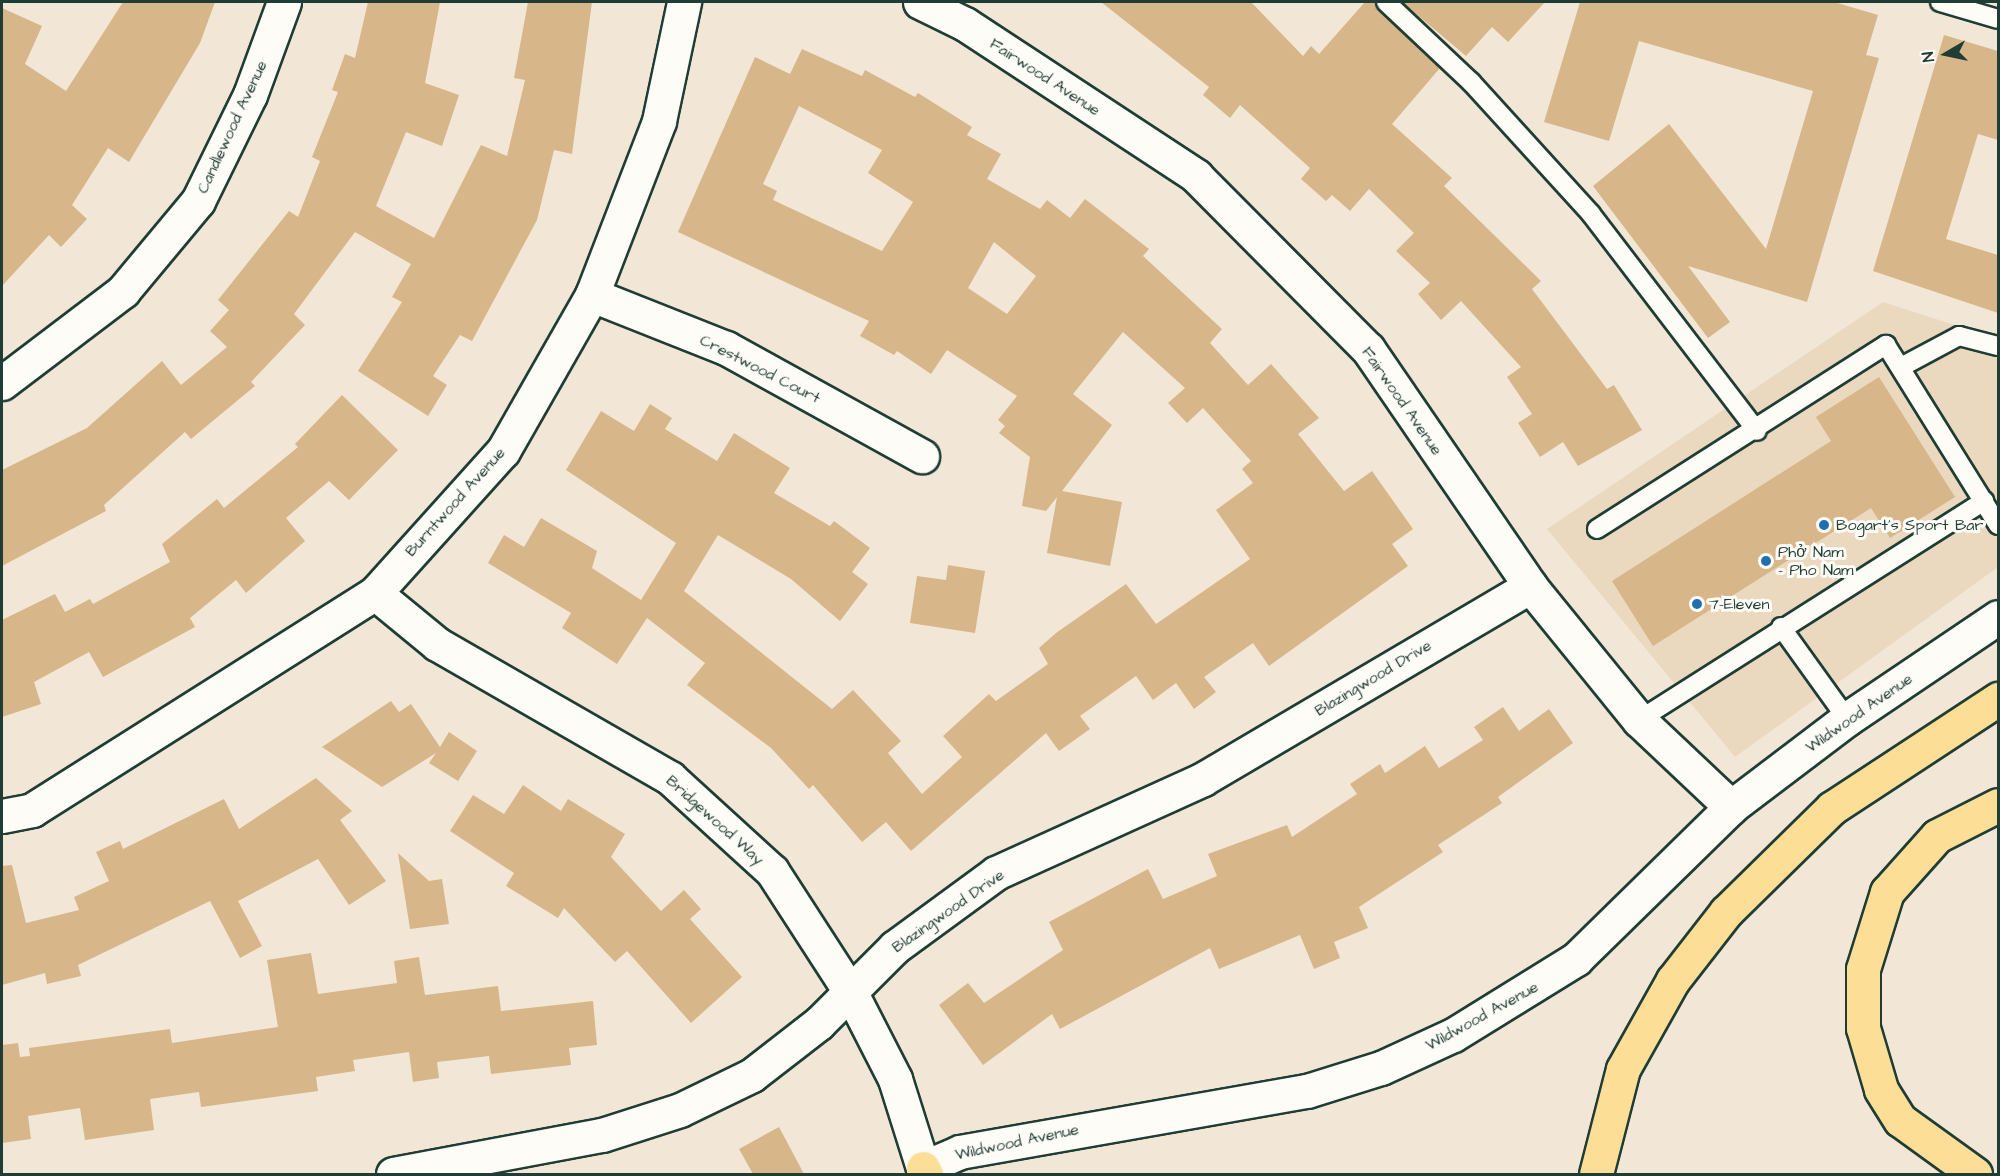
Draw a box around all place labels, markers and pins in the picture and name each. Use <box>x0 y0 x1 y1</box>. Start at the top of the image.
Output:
place label: Bogart's Sport Bar <box>1836 515 1983 535</box>
marker: Bogart's Sport Bar <box>1817 518 1831 532</box>
place label: Phở Nam - Pho Nam <box>1778 542 1854 580</box>
marker: Phở Nam - Pho Nam <box>1759 554 1773 568</box>
place label: 7-Eleven <box>1709 594 1769 614</box>
marker: 7-Eleven <box>1690 597 1704 611</box>

